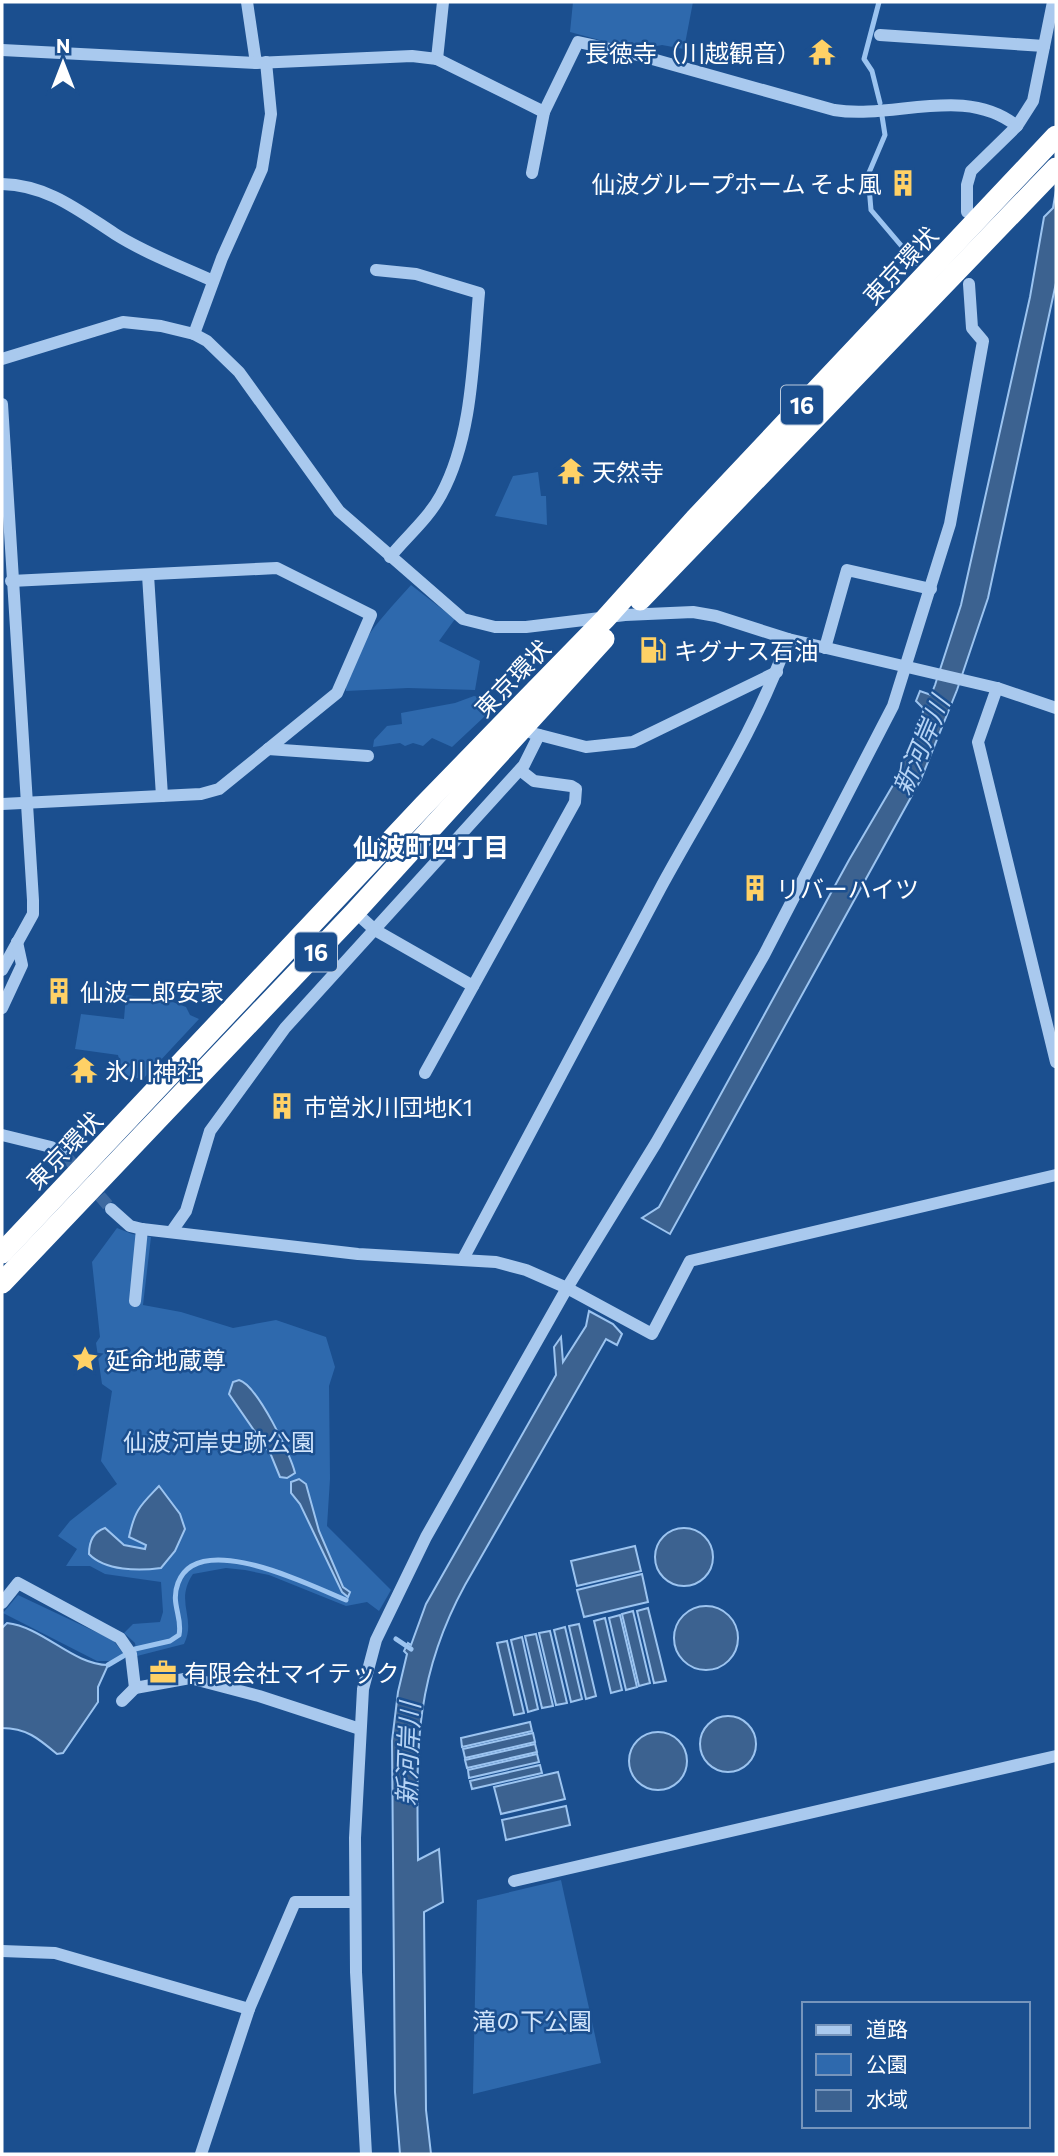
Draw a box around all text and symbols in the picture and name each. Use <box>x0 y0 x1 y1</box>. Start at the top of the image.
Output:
north arrow <box>28 28 98 98</box>
text: N <box>56 34 70 57</box>
temple icon: 長徳寺（川越観音） <box>807 37 837 67</box>
place label: 長徳寺（川越観音） <box>585 38 801 67</box>
building icon: 仙波グループホーム そよ風 <box>888 168 918 198</box>
place label: 仙波グループホーム そよ風 <box>592 169 882 198</box>
street label: 東京環状 <box>857 220 943 310</box>
road number: 16 <box>781 386 823 424</box>
temple icon: 天然寺 <box>556 456 586 486</box>
place label: 天然寺 <box>592 457 664 486</box>
street label: 東京環状 <box>468 633 556 723</box>
fuel station icon: キグナス石油 <box>638 635 668 665</box>
place label: キグナス石油 <box>674 636 818 665</box>
water label: 新河岸川 <box>885 688 956 799</box>
district label: 仙波町四丁目 <box>353 831 509 862</box>
building icon: リバーハイツ <box>740 873 770 903</box>
place label: リバーハイツ <box>776 874 919 903</box>
road number: 16 <box>295 932 337 972</box>
building icon: 仙波二郎安家 <box>44 976 74 1006</box>
place label: 仙波二郎安家 <box>80 977 224 1006</box>
temple icon: 氷川神社 <box>69 1055 99 1085</box>
place label: 氷川神社 <box>105 1056 201 1085</box>
building icon: 市営氷川団地K1 <box>267 1091 297 1121</box>
place label: 市営氷川団地K1 <box>303 1092 473 1121</box>
street label: 東京環状 <box>20 1105 108 1195</box>
place icon: 延命地蔵尊 <box>70 1344 100 1374</box>
place label: 延命地蔵尊 <box>106 1345 226 1374</box>
park label: 仙波河岸史跡公園 <box>123 1427 315 1456</box>
office icon: 有限会社マイテック <box>148 1657 178 1687</box>
place label: 有限会社マイテック <box>184 1658 400 1687</box>
water label: 新河岸川 <box>390 1699 424 1807</box>
legend <box>802 2002 1030 2128</box>
park label: 滝の下公園 <box>472 2006 592 2035</box>
text: 道路 <box>866 2016 908 2041</box>
text: 公園 <box>866 2051 908 2076</box>
text: 水域 <box>866 2086 908 2111</box>

